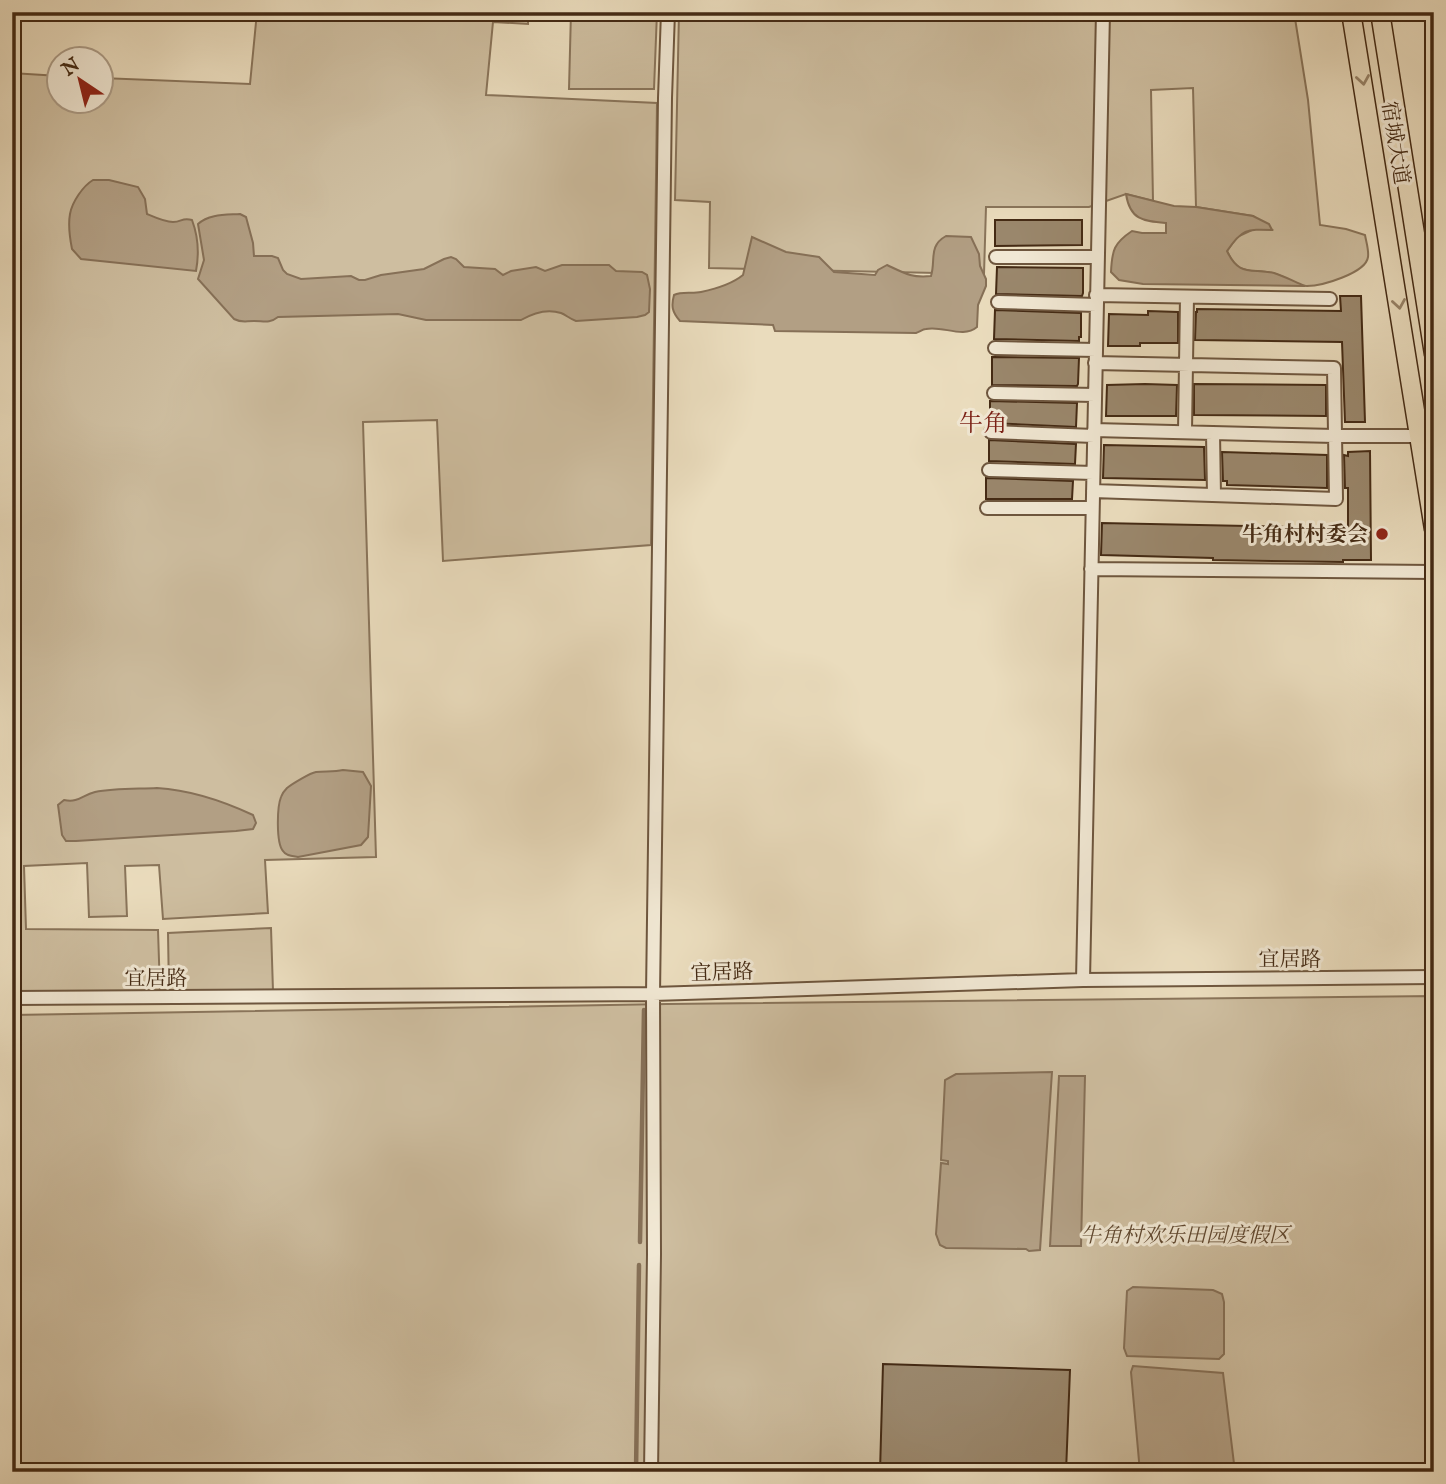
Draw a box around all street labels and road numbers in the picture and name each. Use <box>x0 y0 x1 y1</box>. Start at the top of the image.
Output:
street label: 宿城大道 <box>1375 100 1414 187</box>
street label: 宜居路 <box>1259 947 1322 974</box>
street label: 宜居路 <box>690 959 754 988</box>
street label: 宜居路 <box>125 966 188 993</box>

